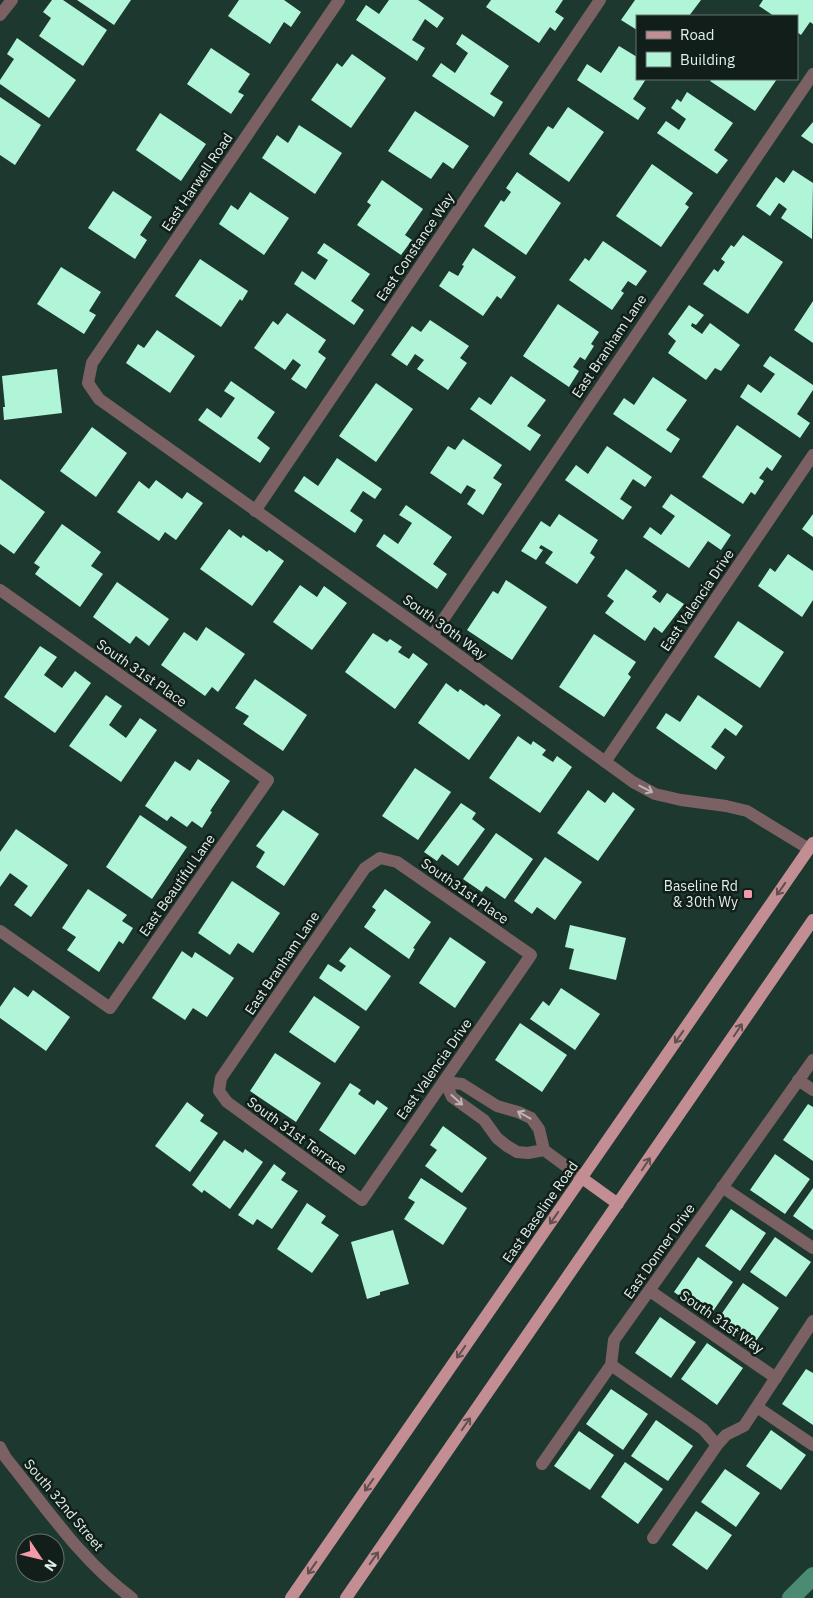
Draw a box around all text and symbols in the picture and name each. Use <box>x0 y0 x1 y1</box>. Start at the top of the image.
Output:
legend <box>636 15 798 80</box>
text: Road <box>680 25 715 44</box>
text: Building <box>680 50 735 69</box>
street label: East Harwell Road <box>158 129 236 235</box>
street label: East Constance Way <box>372 189 458 305</box>
street label: East Branham Lane <box>568 290 651 401</box>
street label: East Valencia Drive <box>656 545 738 655</box>
street label: South 30th Way <box>399 590 491 664</box>
street label: South 31st Place <box>93 635 191 711</box>
one-way arrow <box>638 784 653 794</box>
street label: East Beautiful Lane <box>135 830 219 940</box>
street label: South31st Place <box>418 854 513 928</box>
place label: Baseline Rd & 30th Wy <box>664 877 738 911</box>
one-way arrow <box>776 882 786 896</box>
marker: Baseline Rd & 30th Wy <box>742 888 754 900</box>
street label: East Branham Lane <box>241 907 324 1018</box>
street label: East Valencia Drive <box>392 1015 476 1123</box>
one-way arrow <box>733 1023 743 1037</box>
one-way arrow <box>674 1030 684 1044</box>
street label: South 31st Terrace <box>244 1093 351 1177</box>
one-way arrow <box>450 1094 463 1106</box>
one-way arrow <box>517 1110 532 1119</box>
one-way arrow <box>641 1157 651 1171</box>
street label: East Baseline Road <box>498 1158 582 1266</box>
street label: East Donner Drive <box>619 1200 699 1302</box>
one-way arrow <box>549 1211 559 1225</box>
street label: South 31st Way <box>676 1286 768 1358</box>
one-way arrow <box>456 1344 466 1358</box>
one-way arrow <box>461 1417 471 1431</box>
street label: South 32nd Street <box>20 1455 108 1555</box>
one-way arrow <box>364 1478 374 1492</box>
north arrow <box>15 1533 65 1583</box>
one-way arrow <box>369 1551 379 1565</box>
text: N <box>40 1556 61 1575</box>
one-way arrow <box>307 1561 317 1575</box>

